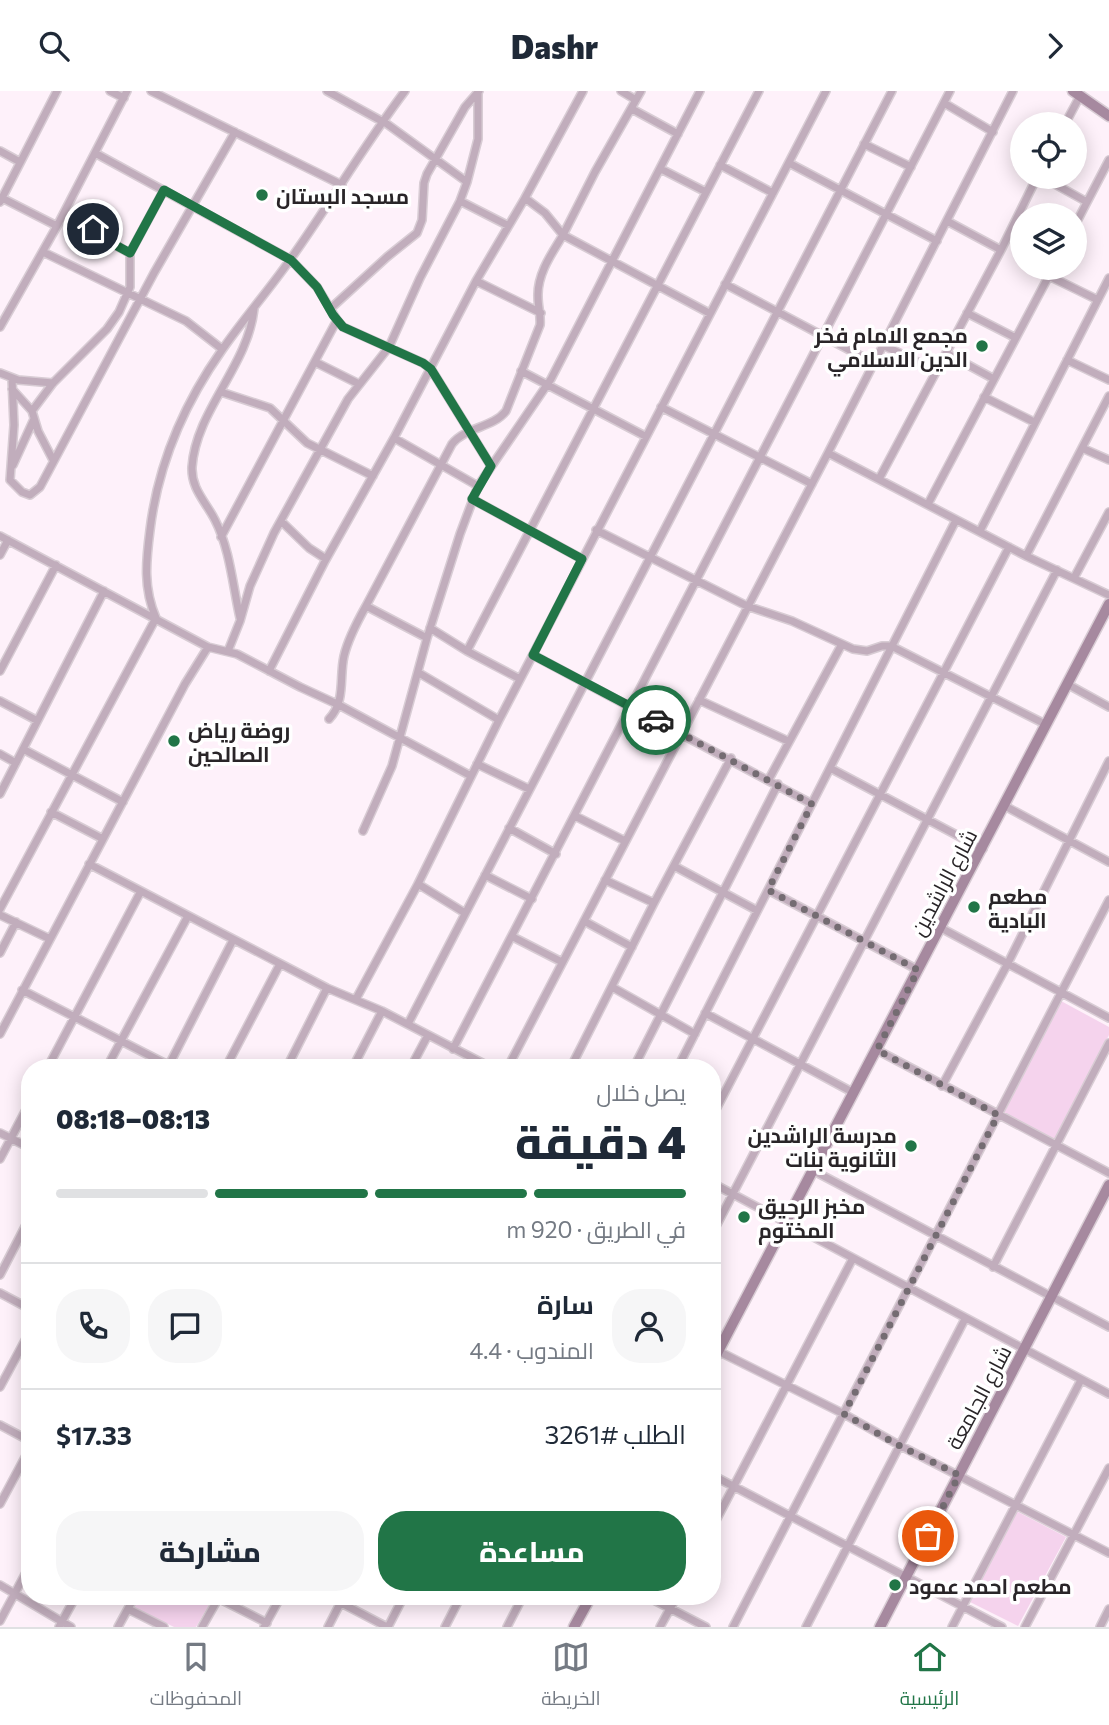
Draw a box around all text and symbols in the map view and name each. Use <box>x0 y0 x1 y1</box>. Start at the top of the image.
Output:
text: Dashr <box>511 26 598 66</box>
icon: search <box>35 27 73 65</box>
icon: forward <box>1036 27 1074 65</box>
map controls <box>1010 112 1087 280</box>
button: locate <box>1010 112 1087 189</box>
place label: مسجد البستان <box>276 183 409 209</box>
marker: مسجد البستان <box>254 187 270 203</box>
pin <box>63 199 123 259</box>
button: layers <box>1010 203 1087 280</box>
icon: home <box>74 210 112 248</box>
place label: مجمع الامام فخر الدين الاسلامي <box>814 322 968 377</box>
marker: مجمع الامام فخر الدين الاسلامي <box>974 338 990 354</box>
courier <box>621 685 691 755</box>
icon: car <box>637 701 675 739</box>
place label: روضة رياض الصالحين <box>188 717 290 767</box>
marker: روضة رياض الصالحين <box>166 733 182 749</box>
street label: شارع الراشدين <box>905 824 984 941</box>
place label: مطعم البادية <box>988 883 1047 933</box>
marker: مطعم البادية <box>966 899 982 915</box>
text: يصل خلال <box>596 1078 686 1106</box>
text: 08:13–08:18 <box>56 1103 210 1134</box>
text: 4 دقيقة <box>515 1112 686 1168</box>
place label: مدرسة الراشدين الثانوية بنات <box>748 1122 897 1173</box>
marker: مدرسة الراشدين الثانوية بنات <box>903 1138 919 1154</box>
place label: مخبز الرحيق المختوم <box>758 1193 865 1245</box>
marker: مخبز الرحيق المختوم <box>736 1209 752 1225</box>
text: في الطريق · 920 m <box>506 1215 686 1243</box>
text: سارة <box>537 1288 594 1319</box>
button: phone <box>56 1289 130 1363</box>
button: chat <box>148 1289 222 1363</box>
button: person <box>612 1289 686 1363</box>
text: المندوب · 4.4 <box>469 1336 594 1364</box>
street label: شارع الجامعة <box>940 1341 1018 1455</box>
text: الطلب #3261 <box>544 1418 686 1449</box>
text: $17.33 <box>56 1419 132 1450</box>
pin <box>898 1506 958 1566</box>
button: مشاركة <box>56 1511 364 1591</box>
button: مساعدة <box>378 1511 686 1591</box>
icon: bag <box>909 1517 947 1555</box>
place label: مطعم احمد عمود <box>909 1573 1072 1601</box>
marker: مطعم احمد عمود <box>887 1577 903 1593</box>
tab: المحفوظات <box>150 1638 242 1716</box>
tab: الخريطة <box>541 1638 601 1716</box>
tab: الرئيسية <box>900 1638 959 1716</box>

